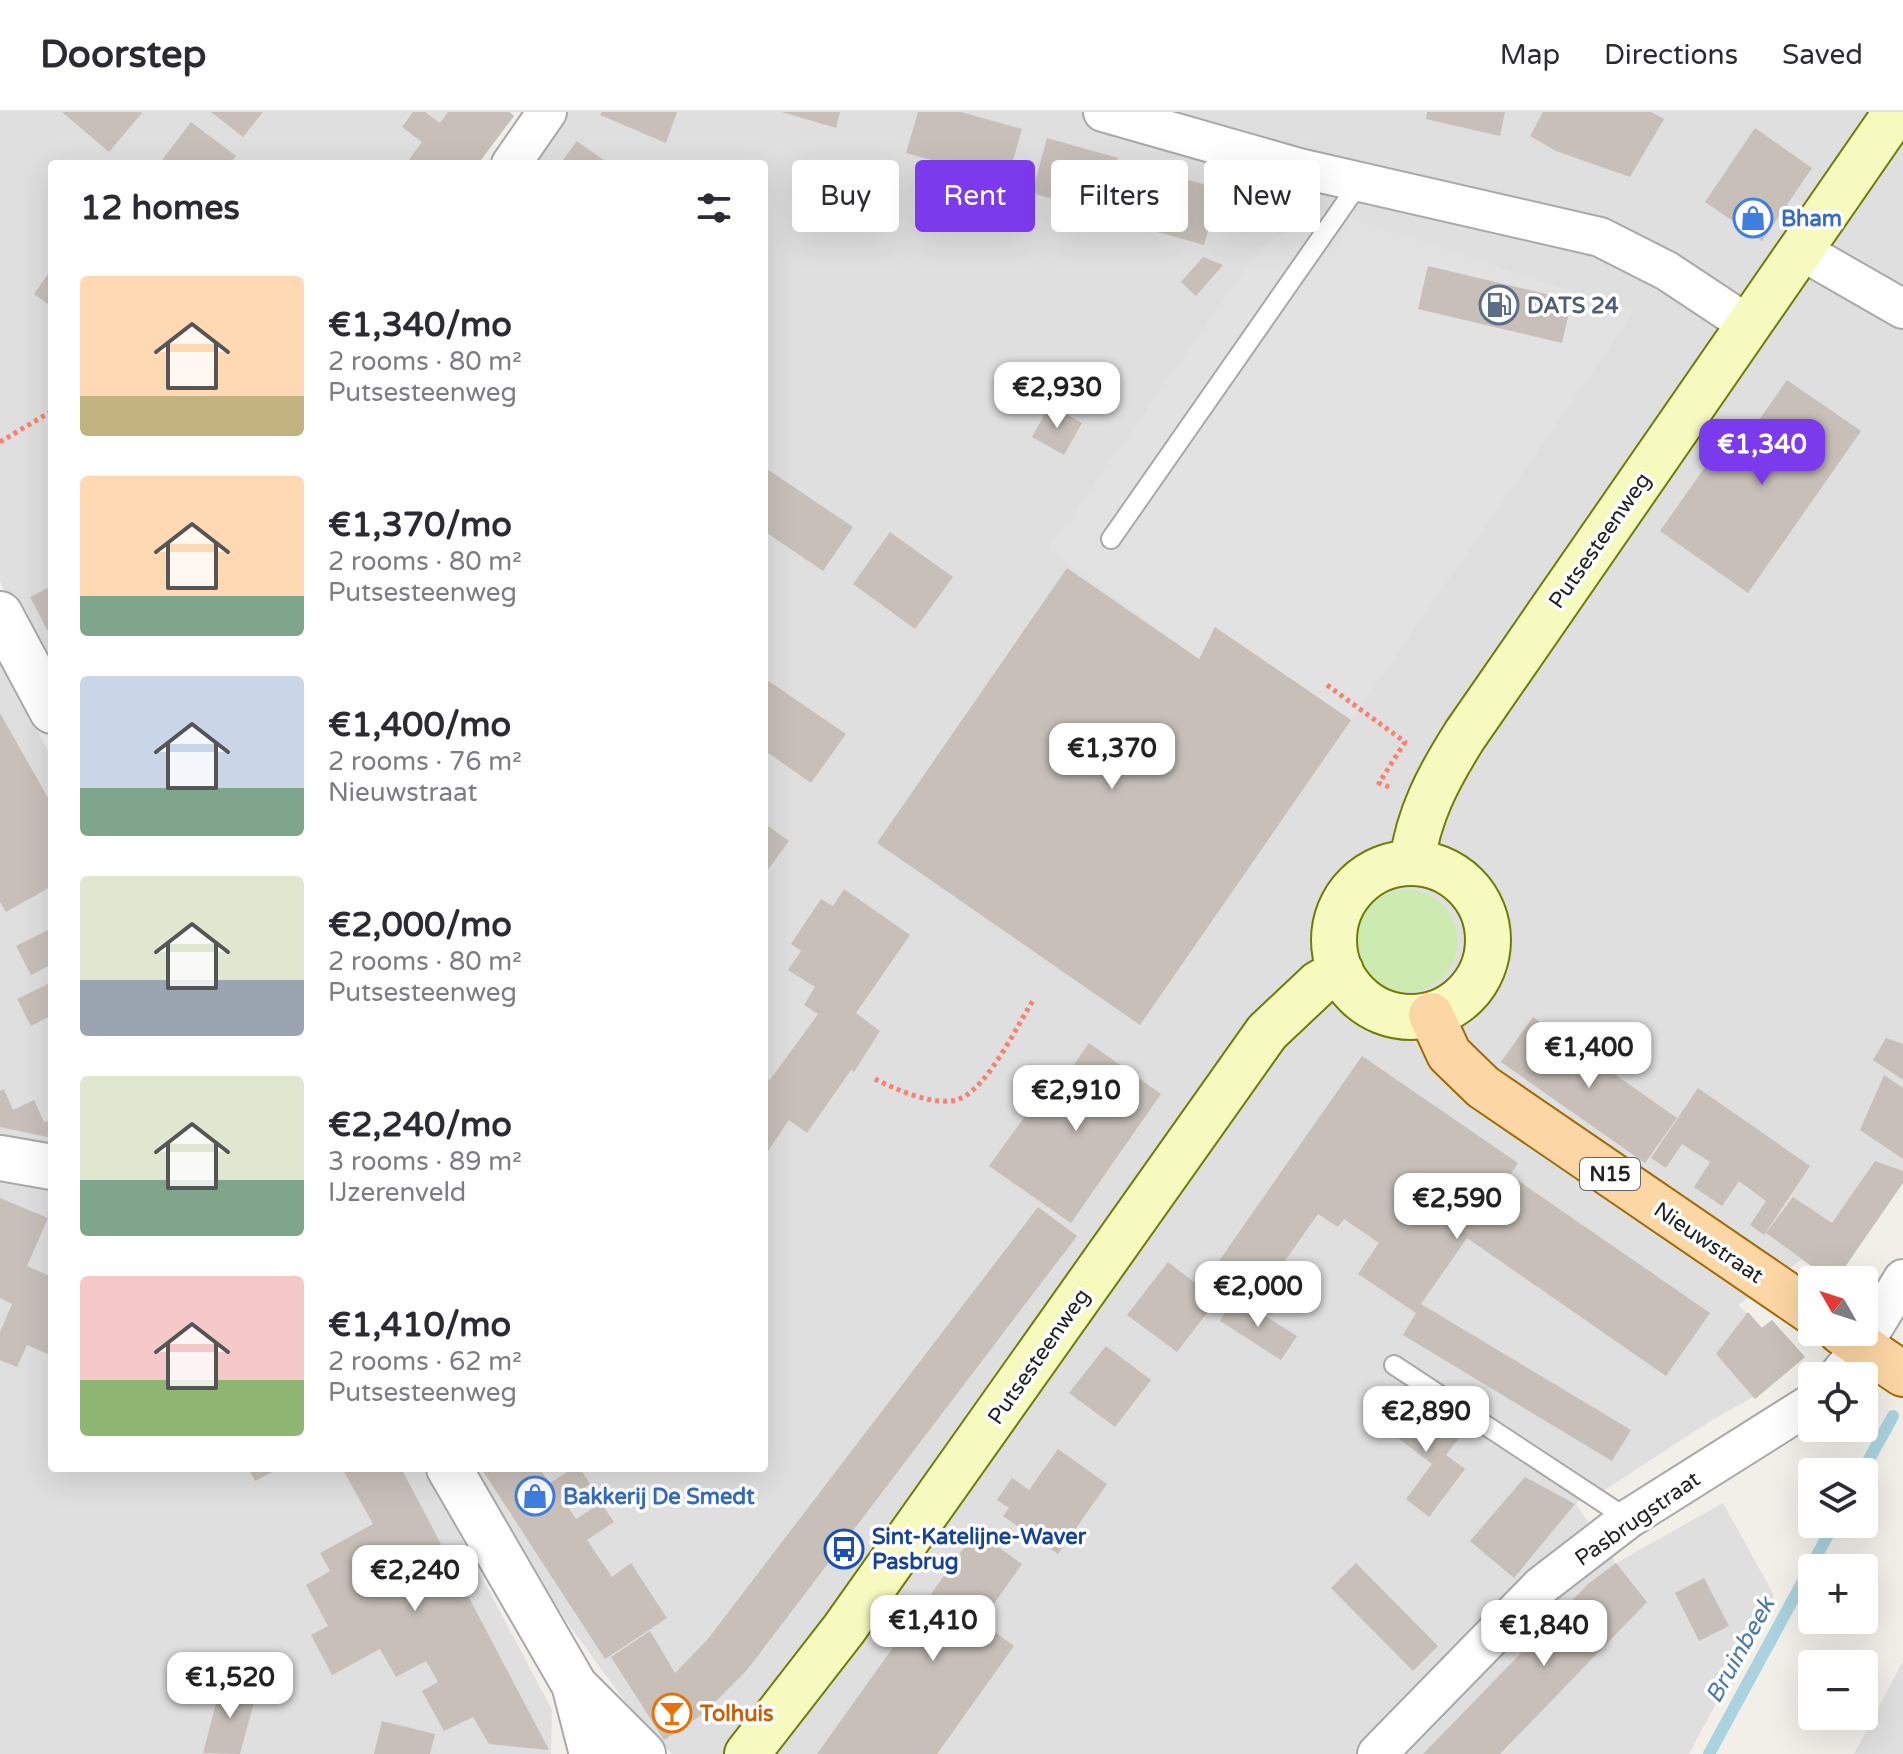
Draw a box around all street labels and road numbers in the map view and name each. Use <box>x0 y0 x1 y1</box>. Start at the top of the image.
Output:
street label: Putsesteenweg <box>1543 468 1656 614</box>
road number: N15 <box>1580 1158 1640 1190</box>
street label: Nieuwstraat <box>1649 1197 1768 1289</box>
street label: Putsesteenweg <box>982 1284 1095 1430</box>
street label: Pasbrugstraat <box>1570 1466 1705 1572</box>

